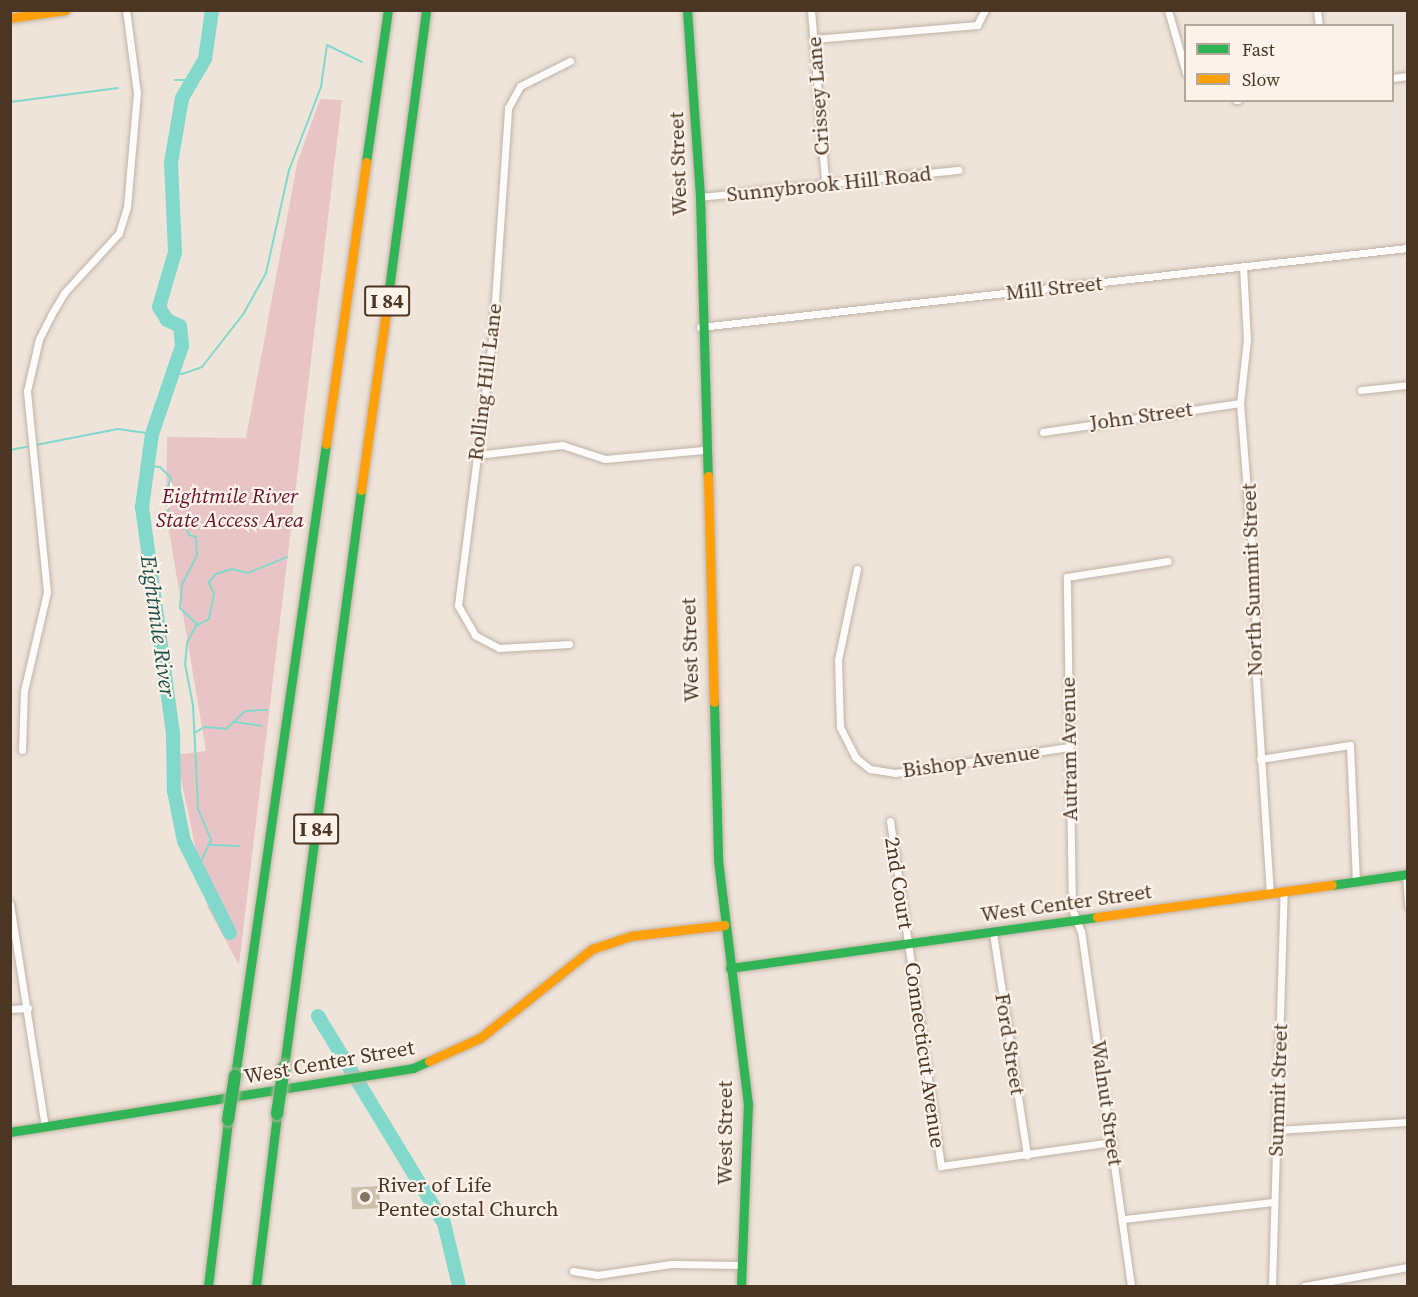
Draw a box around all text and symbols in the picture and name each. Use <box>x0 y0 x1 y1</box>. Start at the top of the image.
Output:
legend <box>1184 24 1394 102</box>
street label: Crissey Lane <box>801 36 835 156</box>
text: Fast <box>1242 37 1275 62</box>
text: Slow <box>1242 67 1280 92</box>
street label: West Street <box>664 111 692 217</box>
street label: Sunnybrook Hill Road <box>725 161 933 207</box>
street label: Mill Street <box>1005 270 1103 306</box>
road number: I 84 <box>363 284 411 318</box>
street label: Rolling Hill Lane <box>463 302 507 462</box>
street label: John Street <box>1088 396 1194 436</box>
park label: Eightmile River State Access Area <box>156 483 304 533</box>
street label: North Summit Street <box>1236 483 1268 677</box>
water label: Eightmile River <box>135 553 181 699</box>
street label: West Street <box>676 597 704 703</box>
street label: Autram Avenue <box>1055 677 1083 821</box>
street label: Bishop Avenue <box>901 739 1041 783</box>
road number: I 84 <box>292 812 340 846</box>
street label: 2nd Court <box>879 835 919 931</box>
street label: West Center Street <box>979 879 1153 927</box>
street label: Connecticut Avenue <box>899 960 951 1150</box>
street label: Ford Street <box>990 991 1030 1097</box>
street label: Summit Street <box>1263 1023 1293 1157</box>
street label: West Center Street <box>242 1035 416 1089</box>
street label: Walnut Street <box>1086 1039 1128 1167</box>
street label: West Street <box>712 1081 738 1185</box>
place label: River of Life Pentecostal Church <box>377 1172 559 1222</box>
marker: River of Life Pentecostal Church <box>358 1190 372 1204</box>

